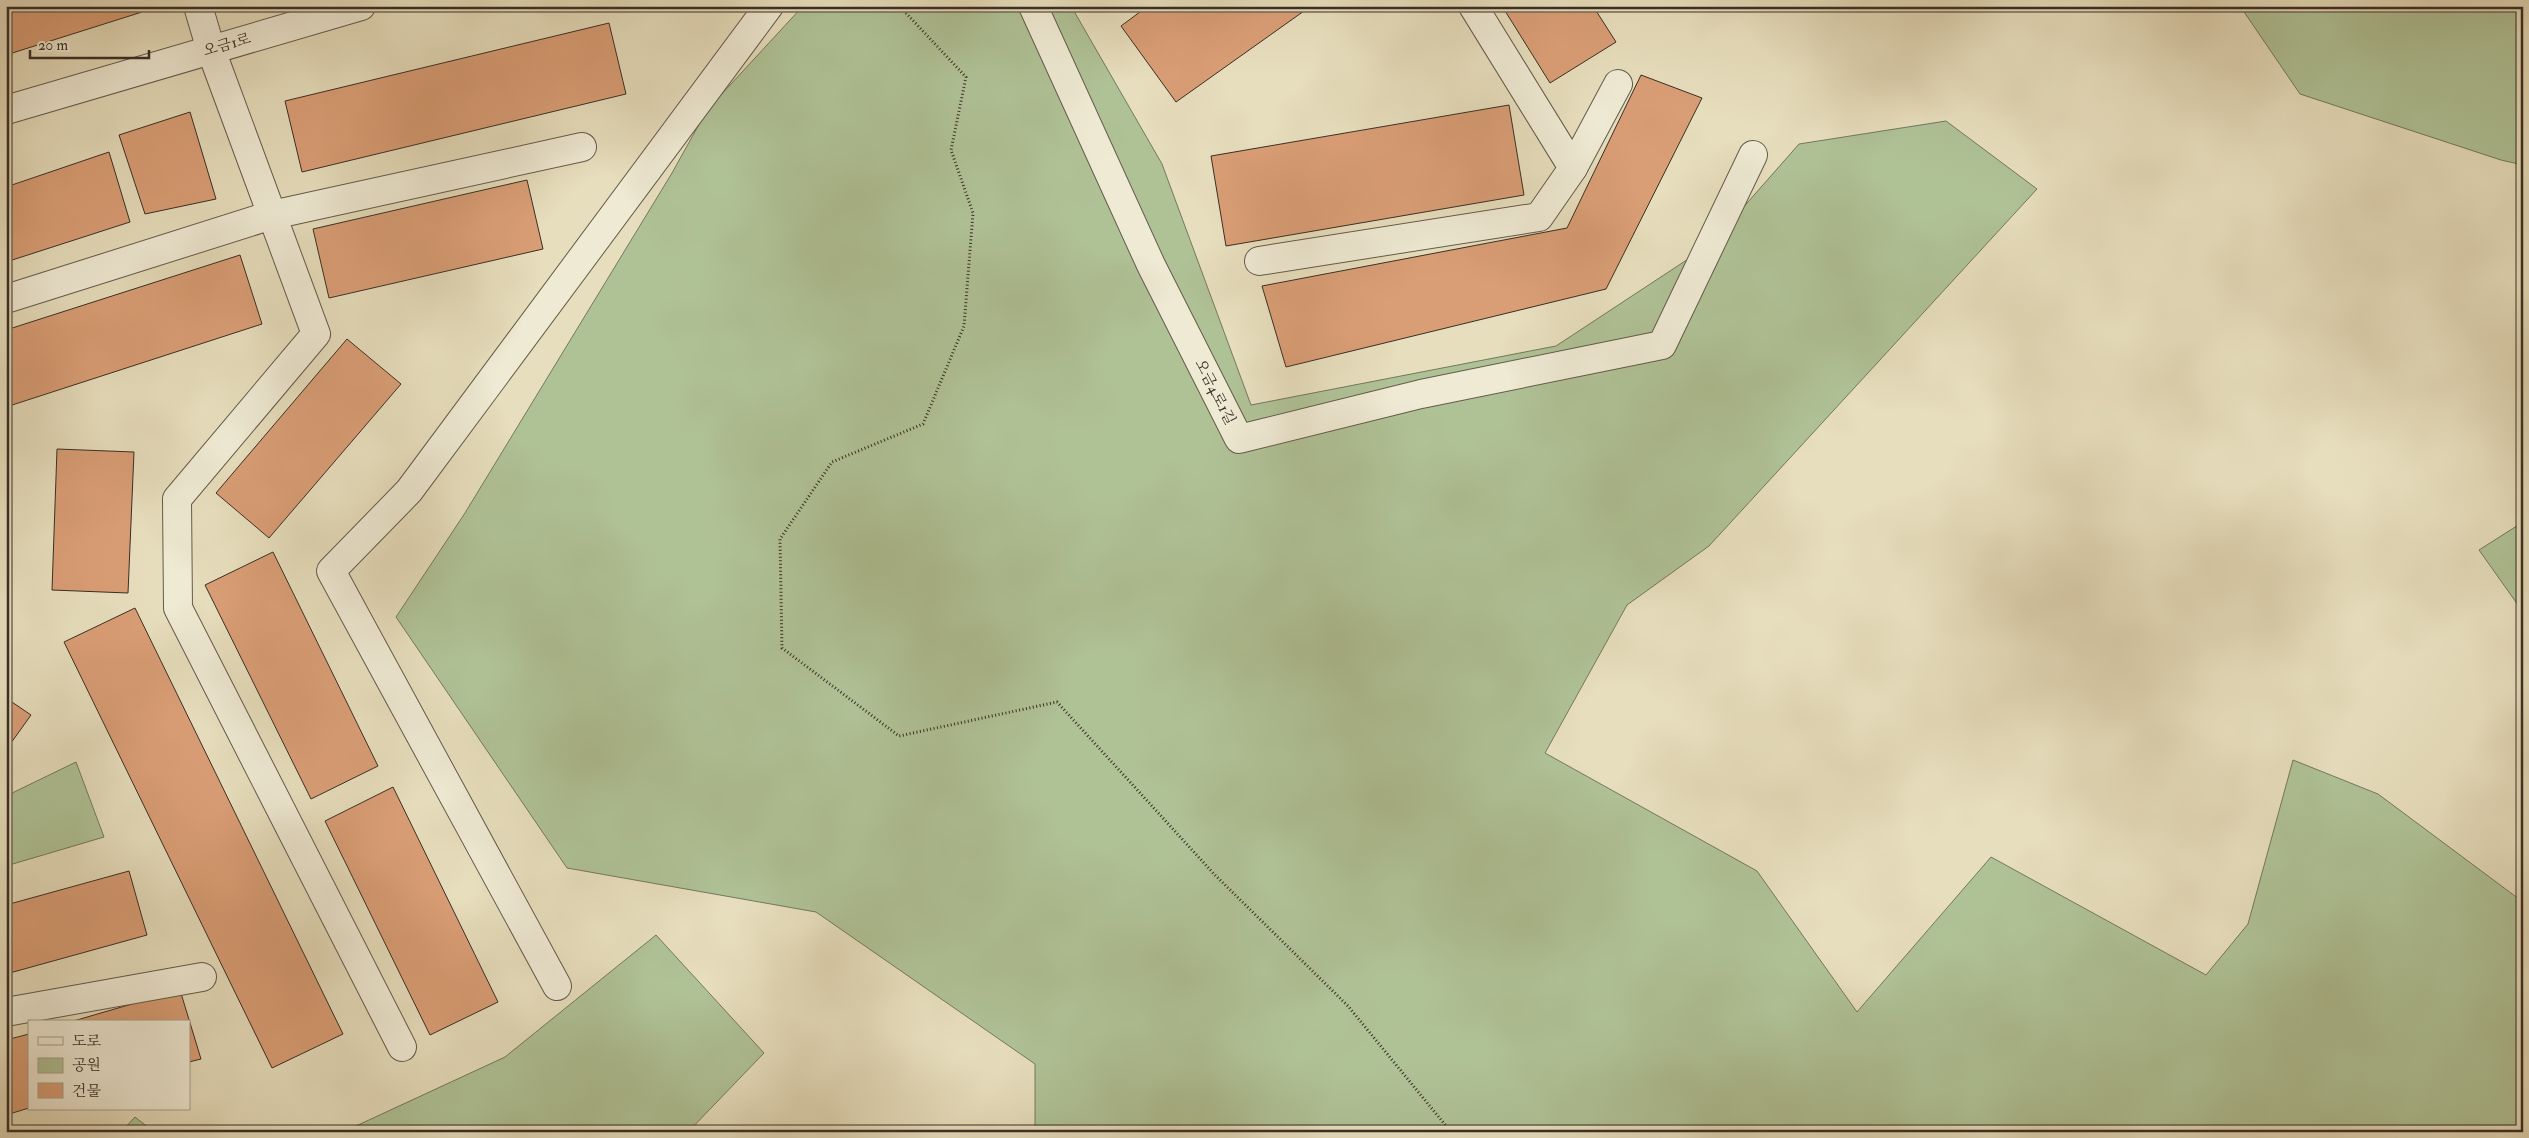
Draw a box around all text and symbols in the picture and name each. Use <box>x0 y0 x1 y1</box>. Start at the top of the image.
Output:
scale bar <box>30 28 149 60</box>
street label: 오금1로 <box>201 29 254 61</box>
text: 20 m <box>38 36 68 55</box>
street label: 오금4로1길 <box>1190 356 1240 428</box>
legend <box>28 1020 190 1110</box>
text: 도로 <box>72 1032 101 1051</box>
text: 공원 <box>72 1056 101 1075</box>
text: 건물 <box>72 1082 101 1101</box>

